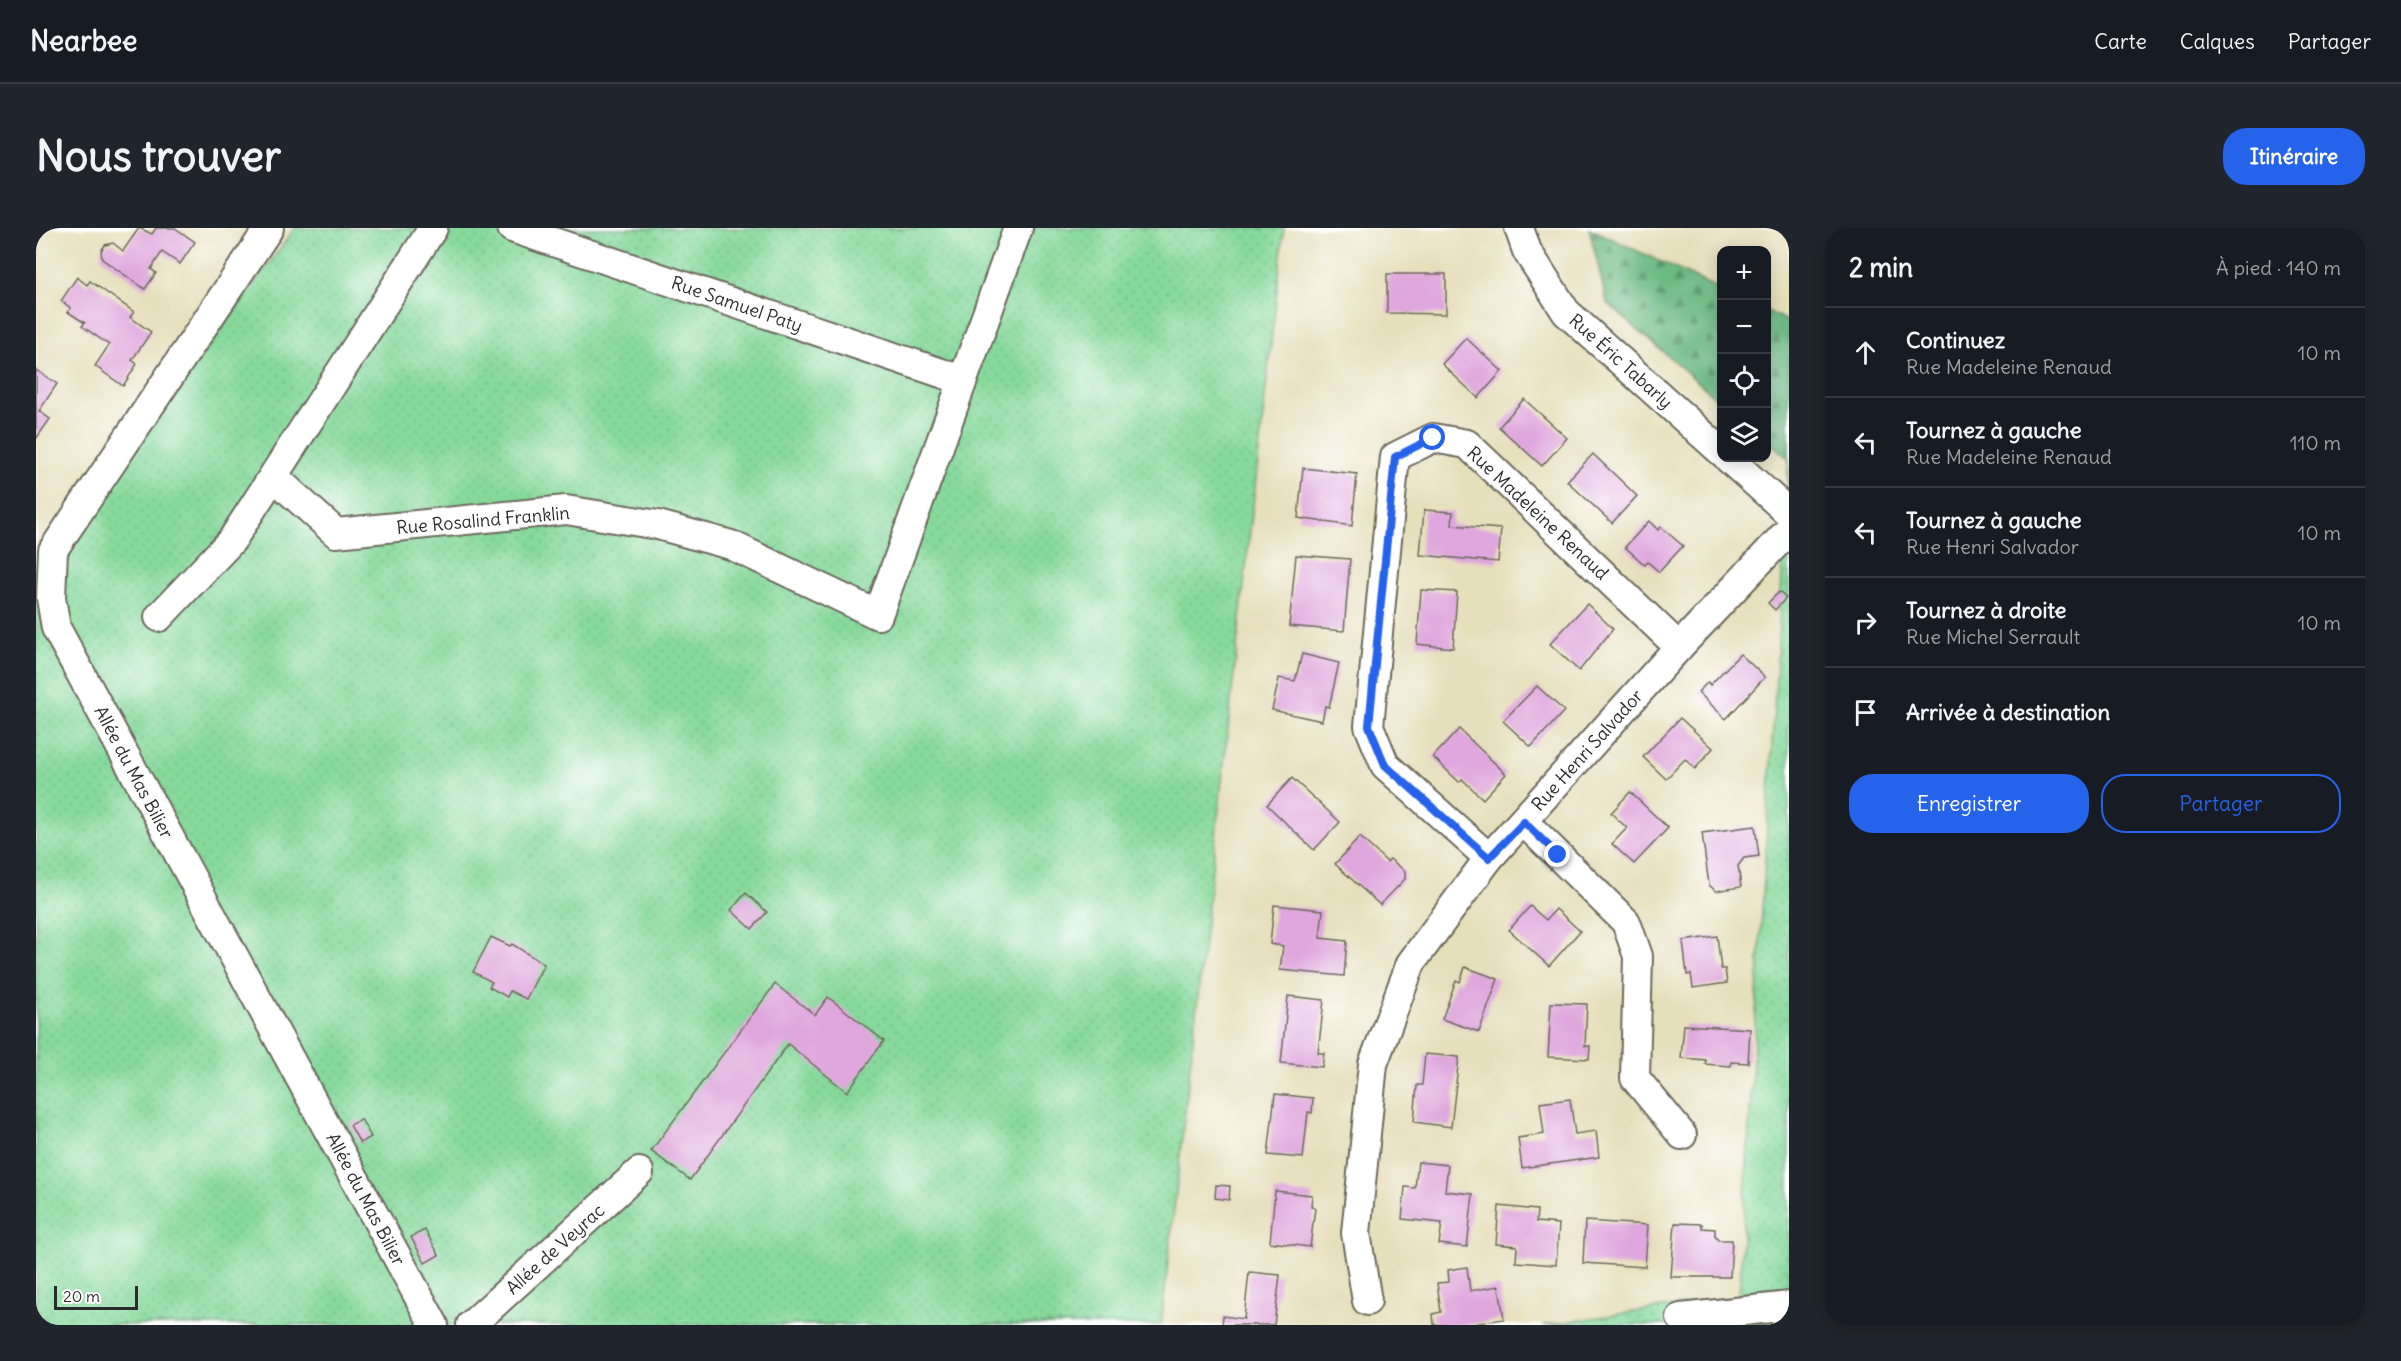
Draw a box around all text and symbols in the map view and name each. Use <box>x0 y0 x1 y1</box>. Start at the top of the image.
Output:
text: Nearbee <box>30 23 137 59</box>
text: Carte <box>2094 28 2147 55</box>
text: Calques <box>2180 28 2255 55</box>
text: Partager <box>2288 28 2371 55</box>
button: Itinéraire <box>2223 128 2365 185</box>
text: Nous trouver <box>36 130 281 182</box>
map controls <box>1717 246 1771 462</box>
button: + <box>1717 246 1771 300</box>
text: 2 min <box>1849 251 1913 284</box>
text: À pied · 140 m <box>2216 255 2341 280</box>
street label: Rue Samuel Paty <box>668 271 806 337</box>
button: − <box>1717 300 1771 354</box>
street label: Rue Éric Tabarly <box>1564 308 1678 414</box>
text: Continuez <box>1906 326 2005 354</box>
icon: ahead <box>1849 336 1882 369</box>
text: 10 m <box>2298 340 2341 365</box>
button: locate <box>1717 354 1771 408</box>
text: Rue Madeleine Renaud <box>1906 354 2112 379</box>
button: layers <box>1717 408 1771 462</box>
text: Tournez à gauche <box>1906 416 2082 444</box>
route start <box>1419 424 1445 450</box>
icon: left <box>1849 426 1882 459</box>
text: 110 m <box>2290 430 2341 455</box>
street label: Rue Madeleine Renaud <box>1462 441 1614 585</box>
text: Rue Madeleine Renaud <box>1906 444 2112 469</box>
street label: Rue Rosalind Franklin <box>395 501 571 539</box>
text: Tournez à gauche <box>1906 506 2082 534</box>
icon: left <box>1849 516 1882 549</box>
text: 10 m <box>2298 520 2341 545</box>
text: Rue Henri Salvador <box>1906 534 2079 559</box>
text: Tournez à droite <box>1906 596 2066 624</box>
icon: right <box>1849 606 1882 639</box>
text: 10 m <box>2298 610 2341 635</box>
text: Rue Michel Serrault <box>1906 624 2080 649</box>
street label: Rue Henri Salvador <box>1526 684 1648 815</box>
icon: arrive <box>1849 696 1882 729</box>
text: Arrivée à destination <box>1906 698 2110 726</box>
street label: Allée du Mas Bilier <box>89 702 179 843</box>
button: Enregistrer <box>1849 774 2089 833</box>
button: Partager <box>2101 774 2341 833</box>
route end <box>1544 841 1570 867</box>
street label: Allée du Mas Bilier <box>321 1129 411 1270</box>
street label: Allée de Veyrac <box>501 1199 609 1299</box>
scale bar <box>54 1283 138 1310</box>
text: 20 m <box>63 1286 100 1306</box>

